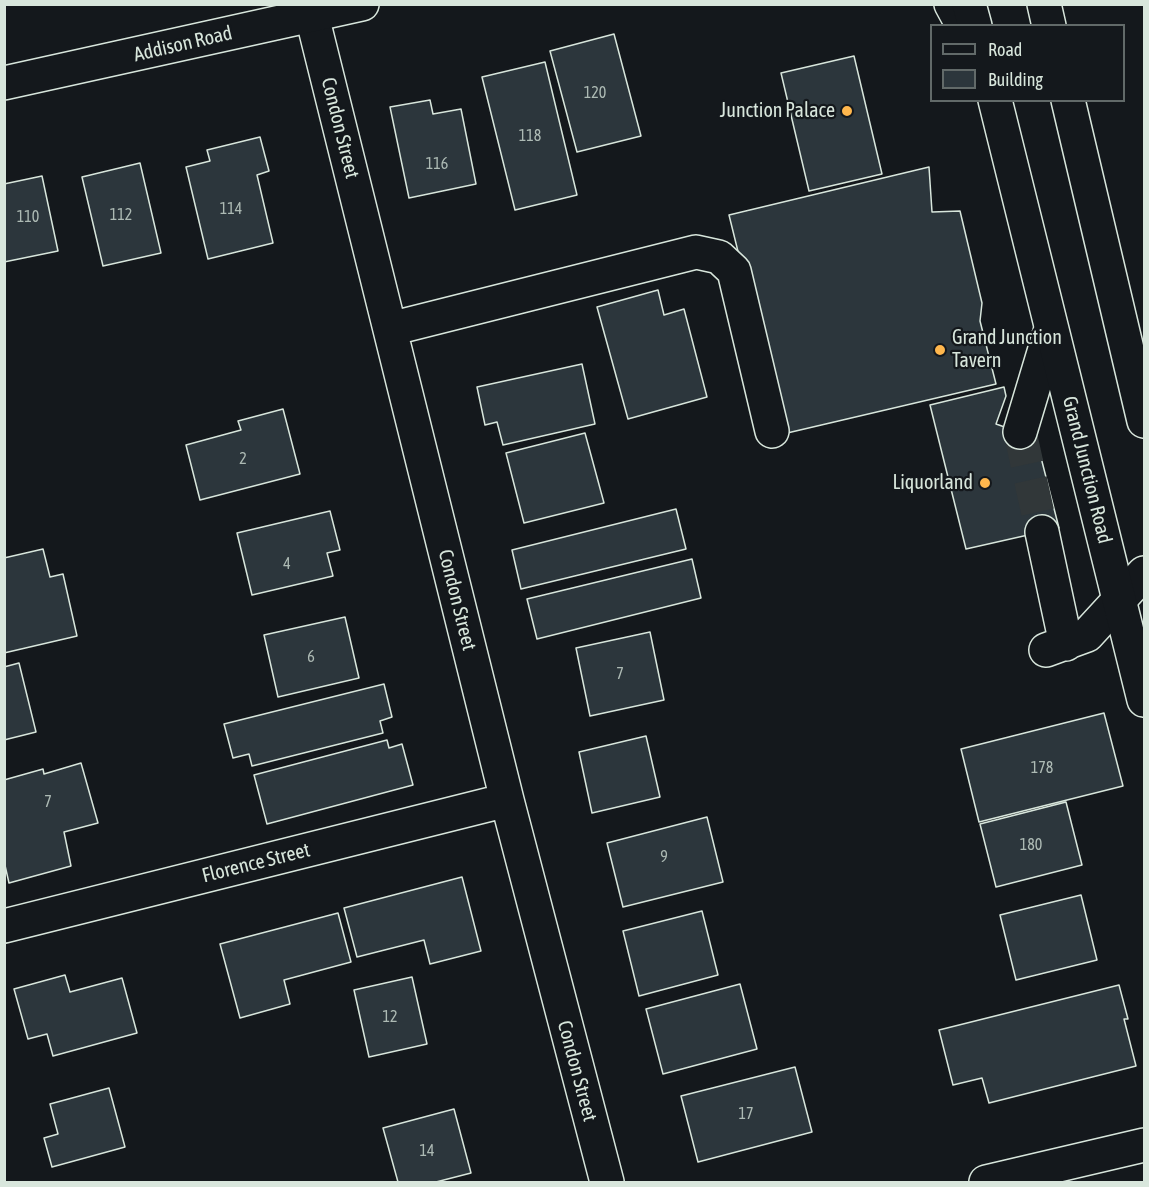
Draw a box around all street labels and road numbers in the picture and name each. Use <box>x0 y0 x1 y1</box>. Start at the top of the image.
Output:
street label: Addison Road <box>131 21 235 67</box>
street label: Condon Street <box>316 75 364 181</box>
street label: Grand Junction Road <box>1057 394 1117 546</box>
street label: Condon Street <box>433 547 481 653</box>
street label: Florence Street <box>200 838 312 888</box>
street label: Condon Street <box>552 1018 602 1124</box>

